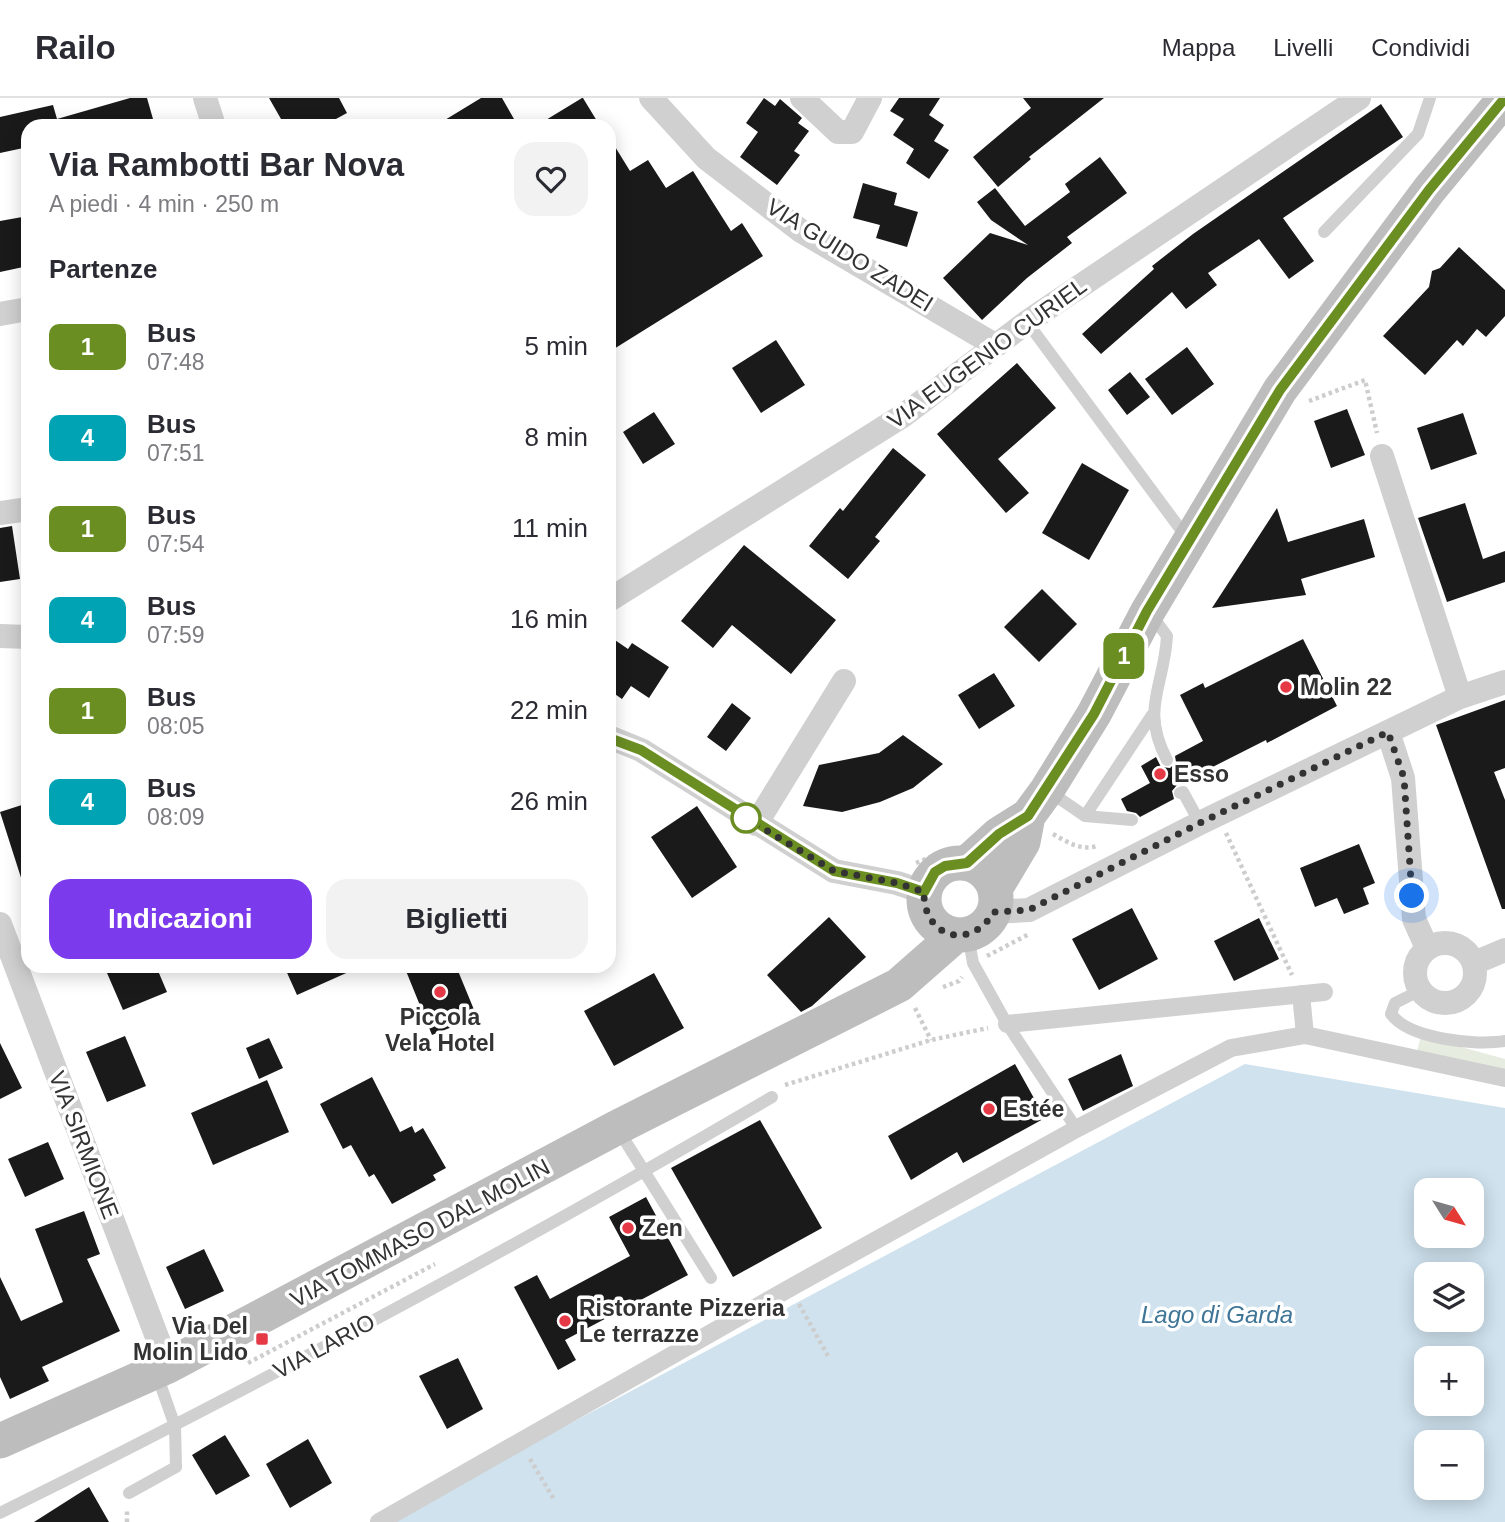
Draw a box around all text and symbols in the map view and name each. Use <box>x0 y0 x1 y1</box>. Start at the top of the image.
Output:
text: Railo <box>35 29 116 66</box>
text: Mappa <box>1162 34 1235 61</box>
text: Livelli <box>1273 34 1333 61</box>
text: Condividi <box>1371 34 1470 61</box>
button: heart <box>514 142 588 216</box>
text: Via Rambotti Bar Nova <box>49 146 404 183</box>
text: A piedi · 4 min · 250 m <box>49 191 279 217</box>
street label: VIA GUIDO ZADEI <box>762 193 938 317</box>
text: Partenze <box>49 254 157 284</box>
street label: VIA EUGENIO CURIEL <box>883 272 1091 434</box>
text: Bus <box>147 318 196 348</box>
text: 5 min <box>524 331 588 361</box>
text: 1 <box>81 333 94 360</box>
text: 07:48 <box>147 349 205 375</box>
text: Bus <box>147 409 196 439</box>
text: 8 min <box>524 422 588 452</box>
text: 4 <box>81 424 94 451</box>
text: 07:51 <box>147 440 205 466</box>
text: Bus <box>147 500 196 530</box>
text: 11 min <box>512 513 588 543</box>
text: 1 <box>81 515 94 542</box>
text: 07:54 <box>147 531 205 557</box>
text: Bus <box>147 591 196 621</box>
text: 16 min <box>510 604 588 634</box>
text: 4 <box>81 606 94 633</box>
text: 07:59 <box>147 622 205 648</box>
line badge: 1 <box>1101 633 1147 679</box>
text: 1 <box>1117 642 1131 669</box>
place label: Molin 22 <box>1300 674 1392 700</box>
marker: Molin 22 <box>1278 679 1294 695</box>
text: Bus <box>147 682 196 712</box>
text: 22 min <box>510 695 588 725</box>
text: 1 <box>81 697 94 724</box>
text: 08:05 <box>147 713 205 739</box>
place label: Esso <box>1174 761 1229 787</box>
marker: Esso <box>1152 766 1168 782</box>
text: Bus <box>147 773 196 803</box>
text: 26 min <box>510 786 588 816</box>
text: 4 <box>81 788 94 815</box>
unlabelled marker <box>731 803 761 833</box>
text: 08:09 <box>147 804 205 830</box>
your location <box>1394 878 1429 913</box>
button: Indicazioni <box>49 879 312 959</box>
button: Biglietti <box>326 879 588 959</box>
marker: Piccola Vela Hotel <box>432 984 448 1000</box>
place label: Piccola Vela Hotel <box>385 1004 495 1056</box>
street label: VIA SIRMIONE <box>44 1068 124 1222</box>
place label: Estée <box>1003 1096 1064 1122</box>
marker: Estée <box>981 1101 997 1117</box>
street label: VIA TOMMASO DAL MOLIN <box>286 1154 554 1312</box>
north arrow <box>1414 1178 1484 1248</box>
map controls <box>1414 1178 1484 1500</box>
place label: Zen <box>642 1215 683 1241</box>
marker: Zen <box>620 1220 636 1236</box>
button: layers <box>1414 1262 1484 1332</box>
place label: Ristorante Pizzeria Le terrazze <box>579 1295 785 1347</box>
water label: Lago di Garda <box>1141 1301 1293 1328</box>
street label: VIA LARIO <box>269 1308 379 1384</box>
place label: Via Del Molin Lido <box>133 1313 248 1365</box>
marker: Ristorante Pizzeria Le terrazze <box>557 1313 573 1329</box>
marker: Via Del Molin Lido <box>254 1331 270 1347</box>
button: + <box>1414 1346 1484 1416</box>
button: − <box>1414 1430 1484 1500</box>

